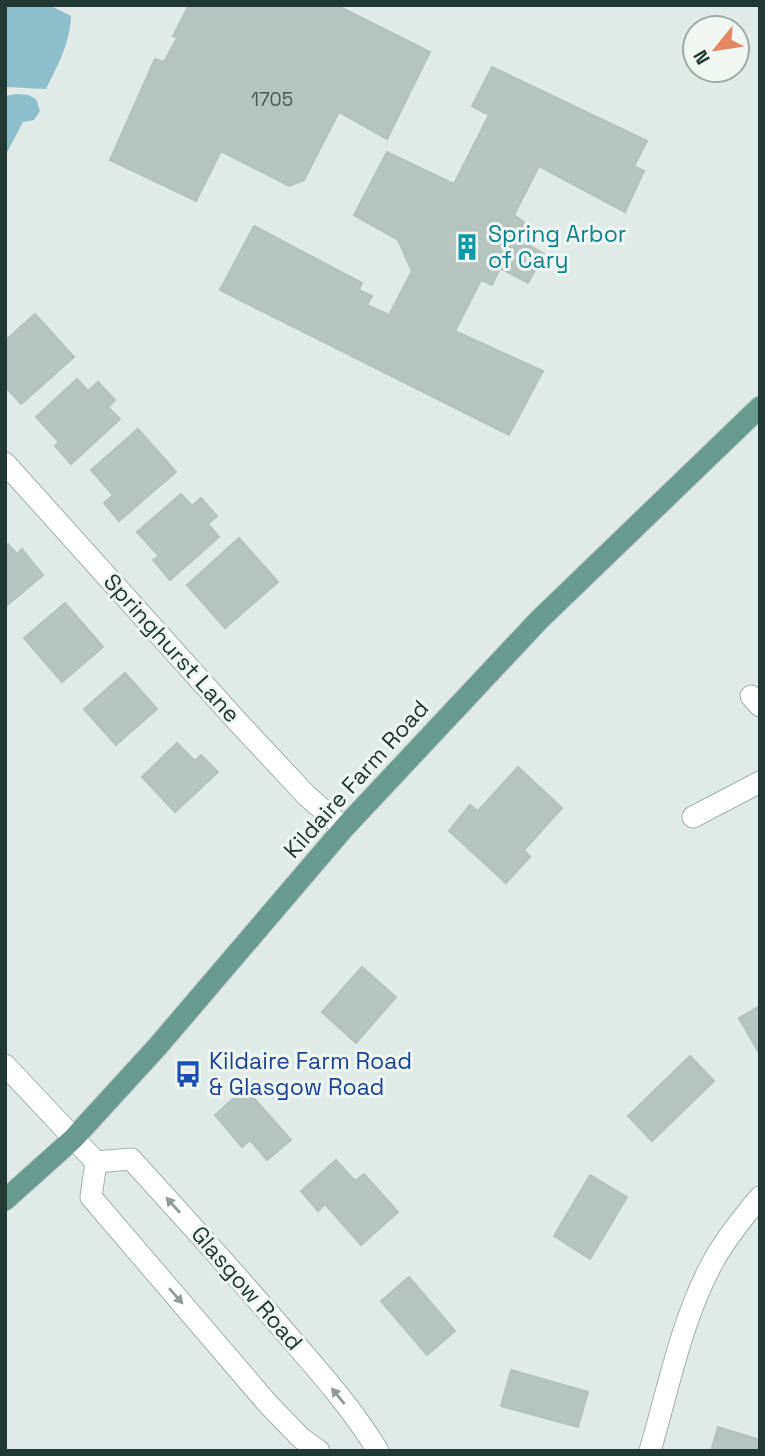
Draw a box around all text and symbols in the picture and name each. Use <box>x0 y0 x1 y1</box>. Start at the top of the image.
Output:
north arrow <box>681 14 751 84</box>
text: N <box>688 45 716 69</box>
house number: 1705 <box>251 87 293 112</box>
place label: Spring Arbor of Cary <box>488 219 627 275</box>
building icon: Spring Arbor of Cary <box>452 232 482 262</box>
street label: Springhurst Lane <box>97 567 247 729</box>
street label: Kildaire Farm Road <box>277 694 435 864</box>
place label: Kildaire Farm Road & Glasgow Road <box>209 1046 412 1102</box>
bus stop icon: Kildaire Farm Road & Glasgow Road <box>173 1059 203 1089</box>
one-way arrow <box>166 1197 182 1214</box>
street label: Glasgow Road <box>185 1219 309 1357</box>
one-way arrow <box>168 1287 184 1305</box>
one-way arrow <box>331 1387 346 1405</box>

